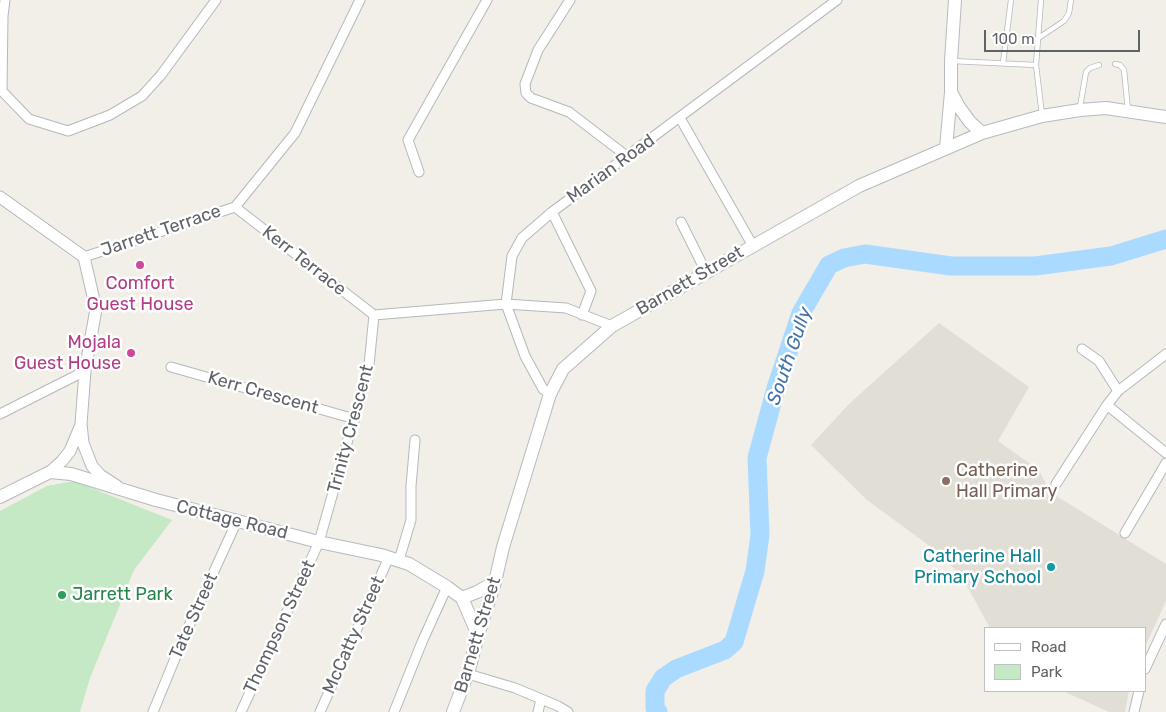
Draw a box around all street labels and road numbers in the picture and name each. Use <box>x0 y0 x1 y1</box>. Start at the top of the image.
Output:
street label: Marian Road <box>563 130 659 208</box>
street label: Jarrett Terrace <box>98 200 224 262</box>
street label: Kerr Terrace <box>258 221 350 301</box>
street label: Barnett Street <box>633 242 747 320</box>
street label: Trinity Crescent <box>323 362 379 496</box>
street label: Kerr Crescent <box>205 367 321 419</box>
street label: Cottage Road <box>174 496 290 544</box>
street label: Thompson Street <box>240 557 320 697</box>
street label: Tate Street <box>165 570 223 662</box>
street label: McCatty Street <box>318 573 390 697</box>
street label: Barnett Street <box>450 574 506 696</box>

